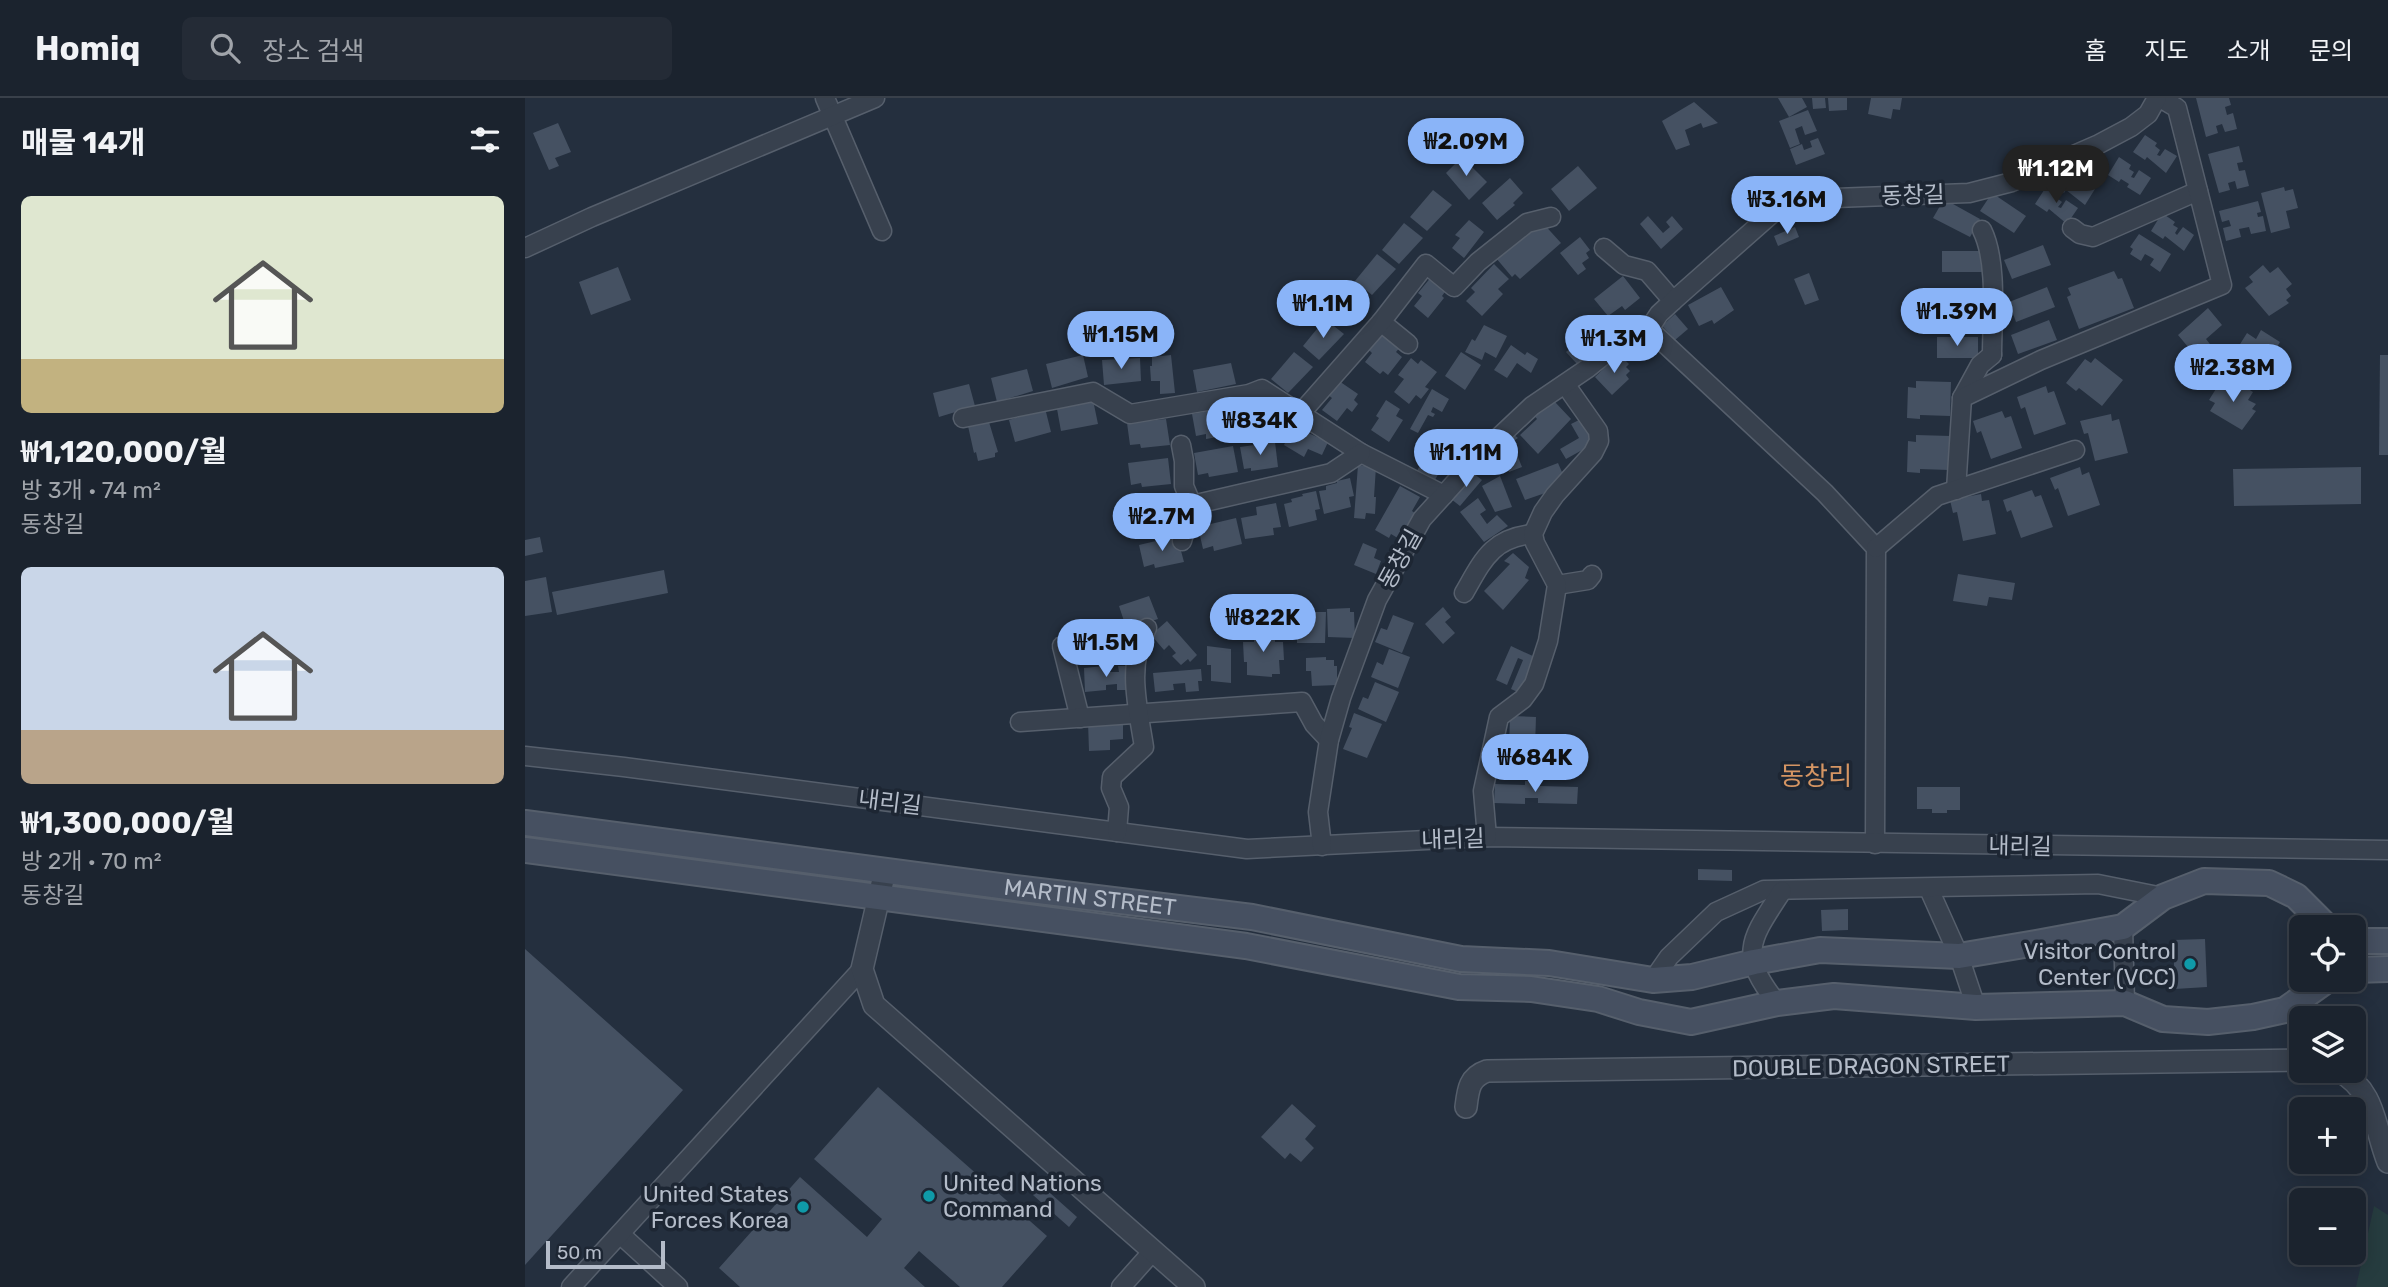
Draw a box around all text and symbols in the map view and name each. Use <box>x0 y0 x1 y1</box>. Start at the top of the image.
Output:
search box <box>182 17 672 80</box>
text: Homiq <box>35 29 140 68</box>
icon: search <box>206 29 244 67</box>
text: 장소 검색 <box>262 36 364 67</box>
text: 홈 <box>2084 37 2106 65</box>
text: 지도 <box>2144 37 2189 65</box>
text: 소개 <box>2227 37 2271 65</box>
text: 문의 <box>2309 37 2353 65</box>
pin: ₩2.09M <box>1409 118 1523 178</box>
icon: filters <box>466 121 504 159</box>
text: 매물 14개 <box>21 125 146 161</box>
text: ₩2.09M <box>1424 127 1508 155</box>
pin: ₩1.12M <box>1999 146 2113 205</box>
text: ₩1.12M <box>2018 154 2094 182</box>
pin: ₩3.16M <box>1730 176 1844 236</box>
street label: 동창길 <box>1881 180 1945 210</box>
text: ₩3.16M <box>1747 185 1827 213</box>
icon: home <box>200 242 326 368</box>
pin: ₩1.1M <box>1274 280 1372 340</box>
pin: ₩1.39M <box>1900 288 2014 348</box>
text: ₩1.1M <box>1293 289 1353 317</box>
text: ₩1.39M <box>1917 297 1997 325</box>
pin: ₩1.15M <box>1064 312 1178 371</box>
pin: ₩1.3M <box>1565 316 1663 375</box>
text: ₩1.15M <box>1083 320 1159 348</box>
text: ₩1.3M <box>1581 324 1647 352</box>
pin: ₩2.38M <box>2176 344 2290 404</box>
text: ₩2.38M <box>2191 353 2275 381</box>
pin: ₩834K <box>1211 398 1309 457</box>
text: ₩834K <box>1222 406 1298 434</box>
pin: ₩1.11M <box>1409 430 1523 489</box>
text: ₩1,120,000/월 <box>21 434 227 470</box>
text: ₩1.11M <box>1430 438 1502 466</box>
text: 방 3개 · 74 m² <box>21 476 161 504</box>
pin: ₩2.7M <box>1113 494 1211 553</box>
text: ₩2.7M <box>1129 502 1195 530</box>
text: 동창길 <box>21 510 84 538</box>
street label: 동창길 <box>1372 524 1428 594</box>
pin: ₩822K <box>1214 594 1312 654</box>
text: ₩822K <box>1226 603 1300 631</box>
icon: home <box>200 613 326 739</box>
pin: ₩1.5M <box>1057 620 1155 679</box>
text: ₩1.5M <box>1073 628 1139 656</box>
pin: ₩684K <box>1486 734 1584 794</box>
text: ₩684K <box>1497 743 1573 771</box>
district label: 동창리 <box>1780 761 1852 792</box>
street label: 내리길 <box>857 784 923 820</box>
text: ₩1,300,000/월 <box>21 805 234 841</box>
street label: 내리길 <box>1421 824 1485 854</box>
street label: 내리길 <box>1988 831 2052 861</box>
text: 방 2개 · 70 m² <box>21 847 162 875</box>
street label: MARTIN STREET <box>1002 873 1178 922</box>
text: 동창길 <box>21 881 84 909</box>
map controls <box>2289 915 2366 1265</box>
button: locate <box>2289 915 2366 992</box>
place label: Visitor Control Center (VCC) <box>2024 937 2176 991</box>
marker: Visitor Control Center (VCC) <box>2182 956 2198 972</box>
button: layers <box>2289 1006 2366 1083</box>
street label: DOUBLE DRAGON STREET <box>1732 1050 2010 1082</box>
button: + <box>2289 1097 2366 1174</box>
place label: United Nations Command <box>943 1169 1102 1223</box>
place label: United States Forces Korea <box>643 1180 789 1234</box>
marker: United Nations Command <box>921 1188 937 1204</box>
button: − <box>2289 1188 2366 1265</box>
marker: United States Forces Korea <box>795 1199 811 1215</box>
scale bar <box>546 1238 665 1270</box>
text: 50 m <box>557 1241 602 1264</box>

